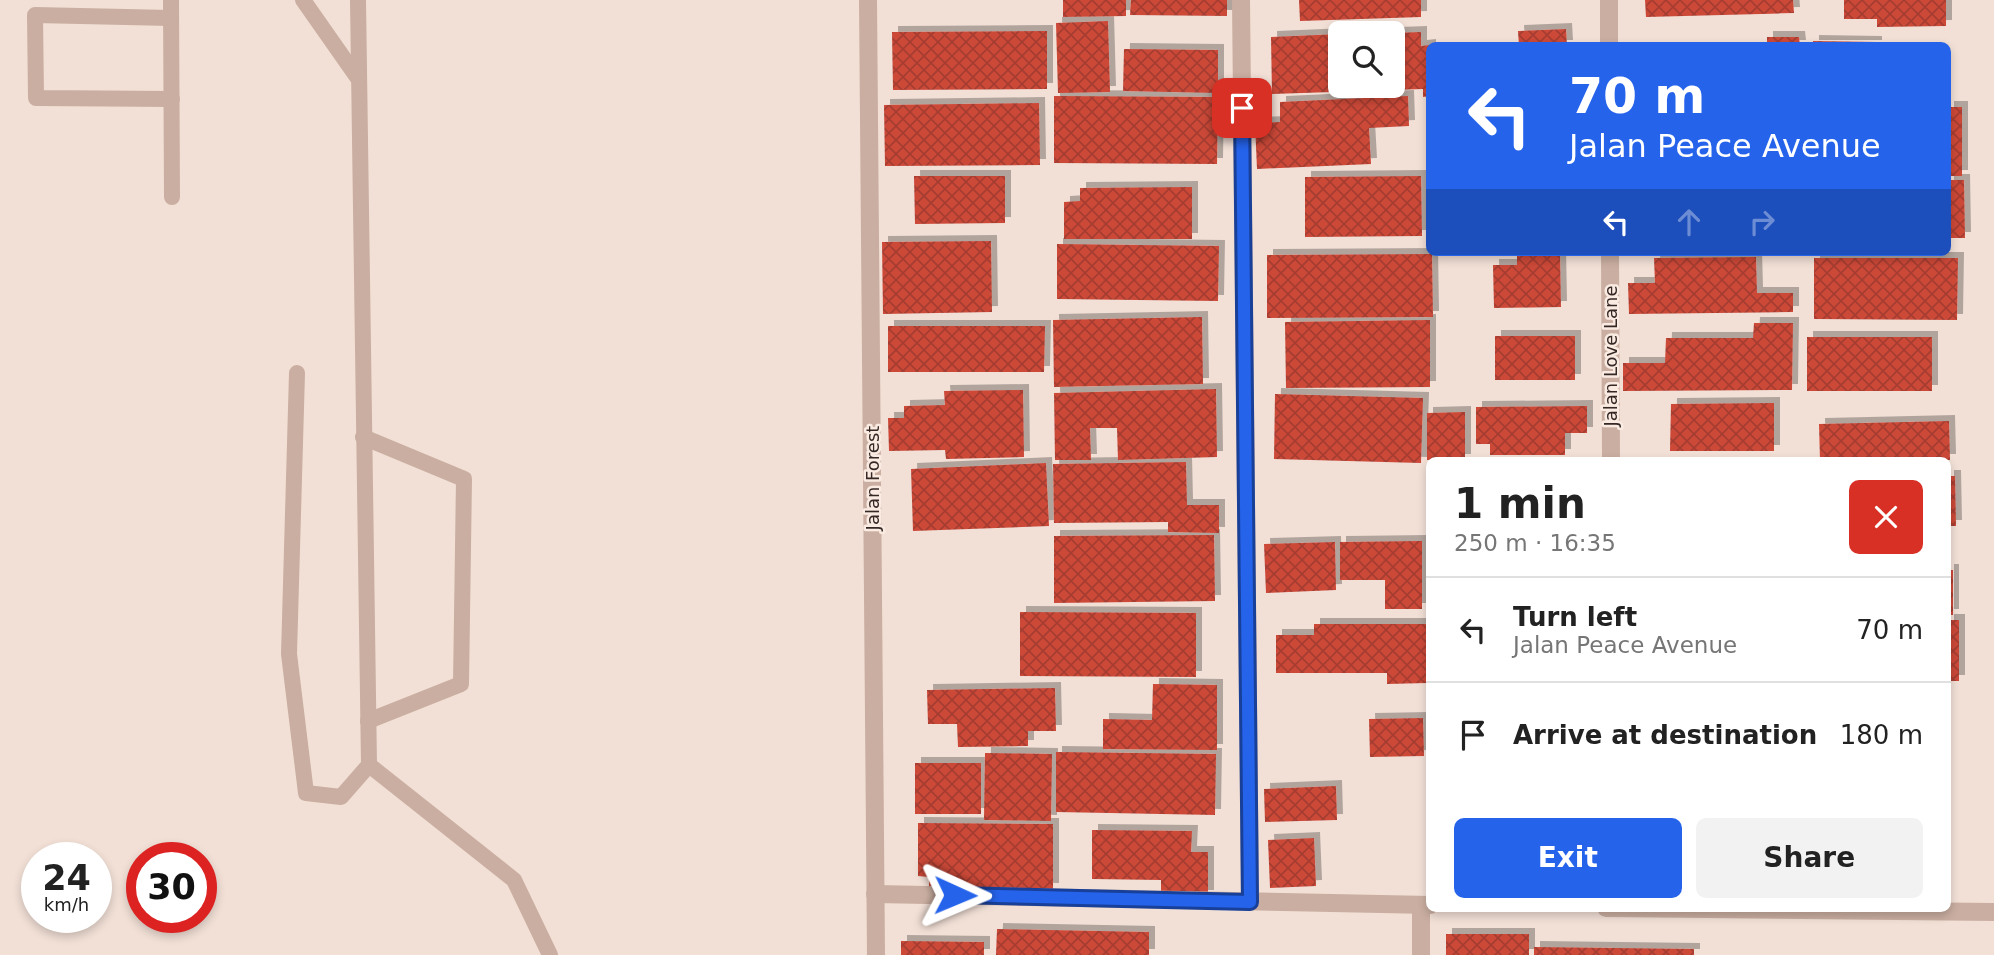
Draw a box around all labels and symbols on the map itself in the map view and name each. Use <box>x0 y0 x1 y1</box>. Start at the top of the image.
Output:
pin <box>1212 78 1272 138</box>
street label: Jalan Love Lane <box>1600 285 1621 428</box>
street label: Jalan Forest <box>862 426 883 531</box>
speed limit sign: 30 <box>126 842 217 933</box>
position arrow <box>918 858 992 932</box>

